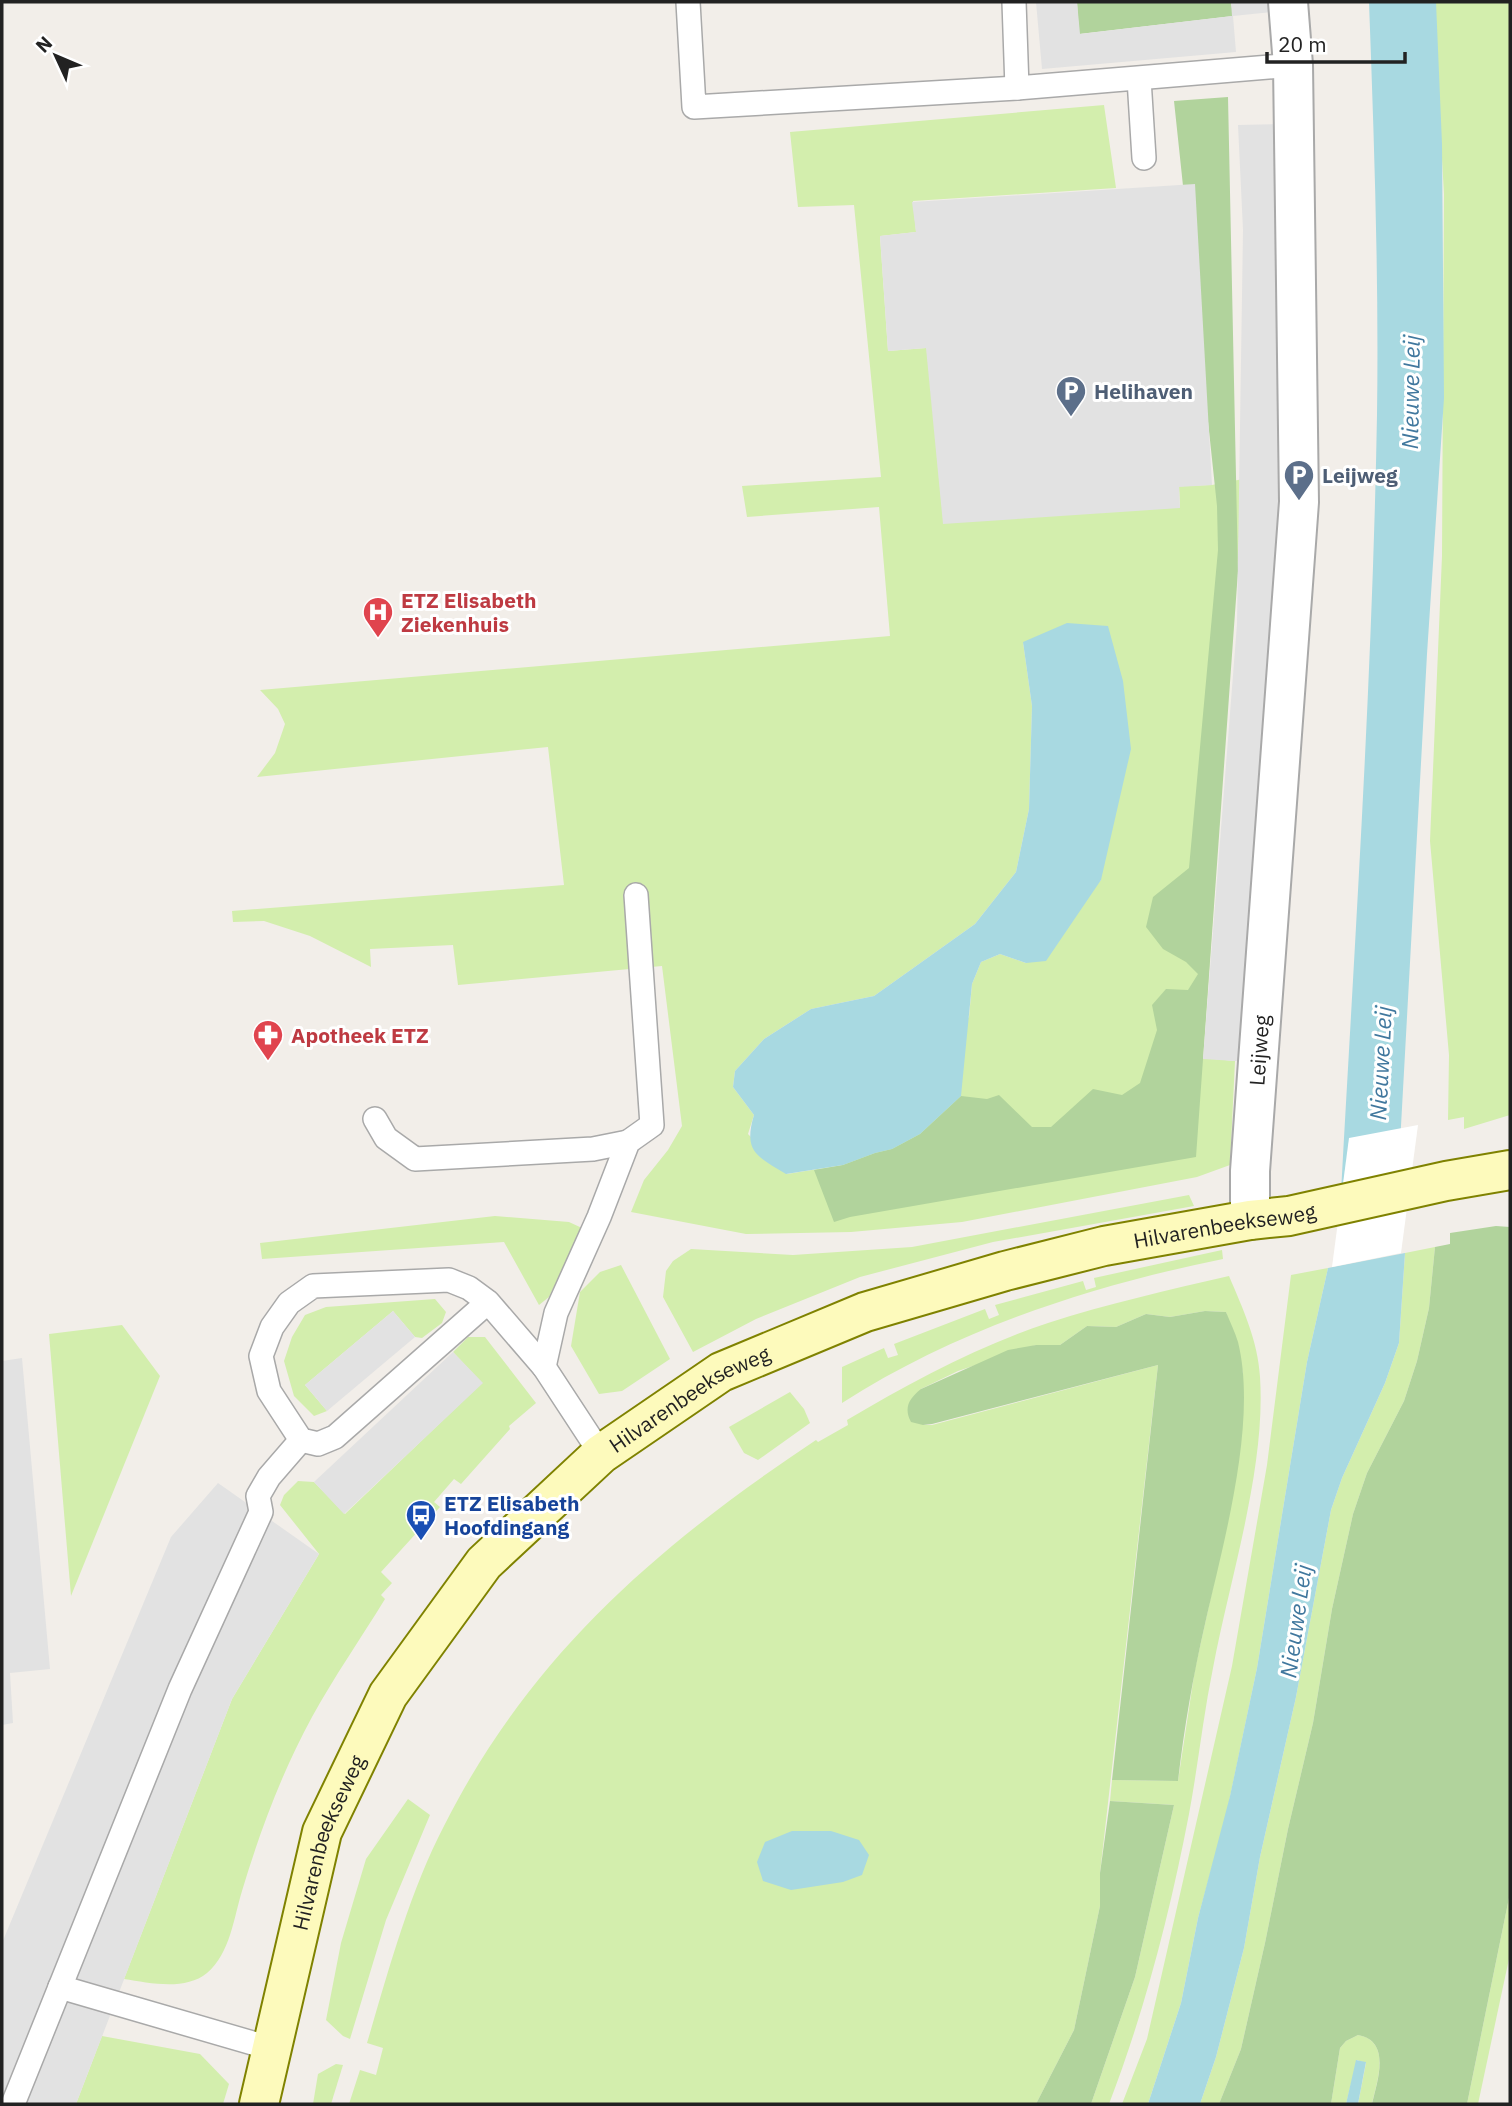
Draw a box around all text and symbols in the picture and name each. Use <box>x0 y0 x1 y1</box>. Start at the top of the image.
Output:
north arrow <box>21 21 91 91</box>
scale bar <box>1267 21 1405 65</box>
text: 20 m <box>1278 30 1327 58</box>
text: N <box>30 31 57 57</box>
water label: Nieuwe Leij <box>1394 333 1426 450</box>
parking icon: Helihaven <box>1054 374 1088 418</box>
place label: Helihaven <box>1094 377 1193 405</box>
parking icon: Leijweg <box>1282 458 1316 502</box>
place label: Leijweg <box>1322 461 1398 489</box>
place label: ETZ Elisabeth Ziekenhuis <box>401 586 537 638</box>
hospital icon: ETZ Elisabeth Ziekenhuis <box>361 595 395 639</box>
water label: Nieuwe Leij <box>1362 1004 1398 1121</box>
street label: Leijweg <box>1242 1014 1275 1087</box>
pharmacy icon: Apotheek ETZ <box>251 1018 285 1062</box>
place label: Apotheek ETZ <box>291 1021 429 1049</box>
street label: Hilvarenbeekseweg <box>1131 1196 1318 1255</box>
street label: Hilvarenbeekseweg <box>603 1339 774 1459</box>
place label: ETZ Elisabeth Hoofdingang <box>444 1489 580 1541</box>
bus stop icon: ETZ Elisabeth Hoofdingang <box>404 1498 438 1542</box>
water label: Nieuwe Leij <box>1272 1561 1318 1680</box>
street label: Hilvarenbeekseweg <box>286 1750 371 1933</box>

